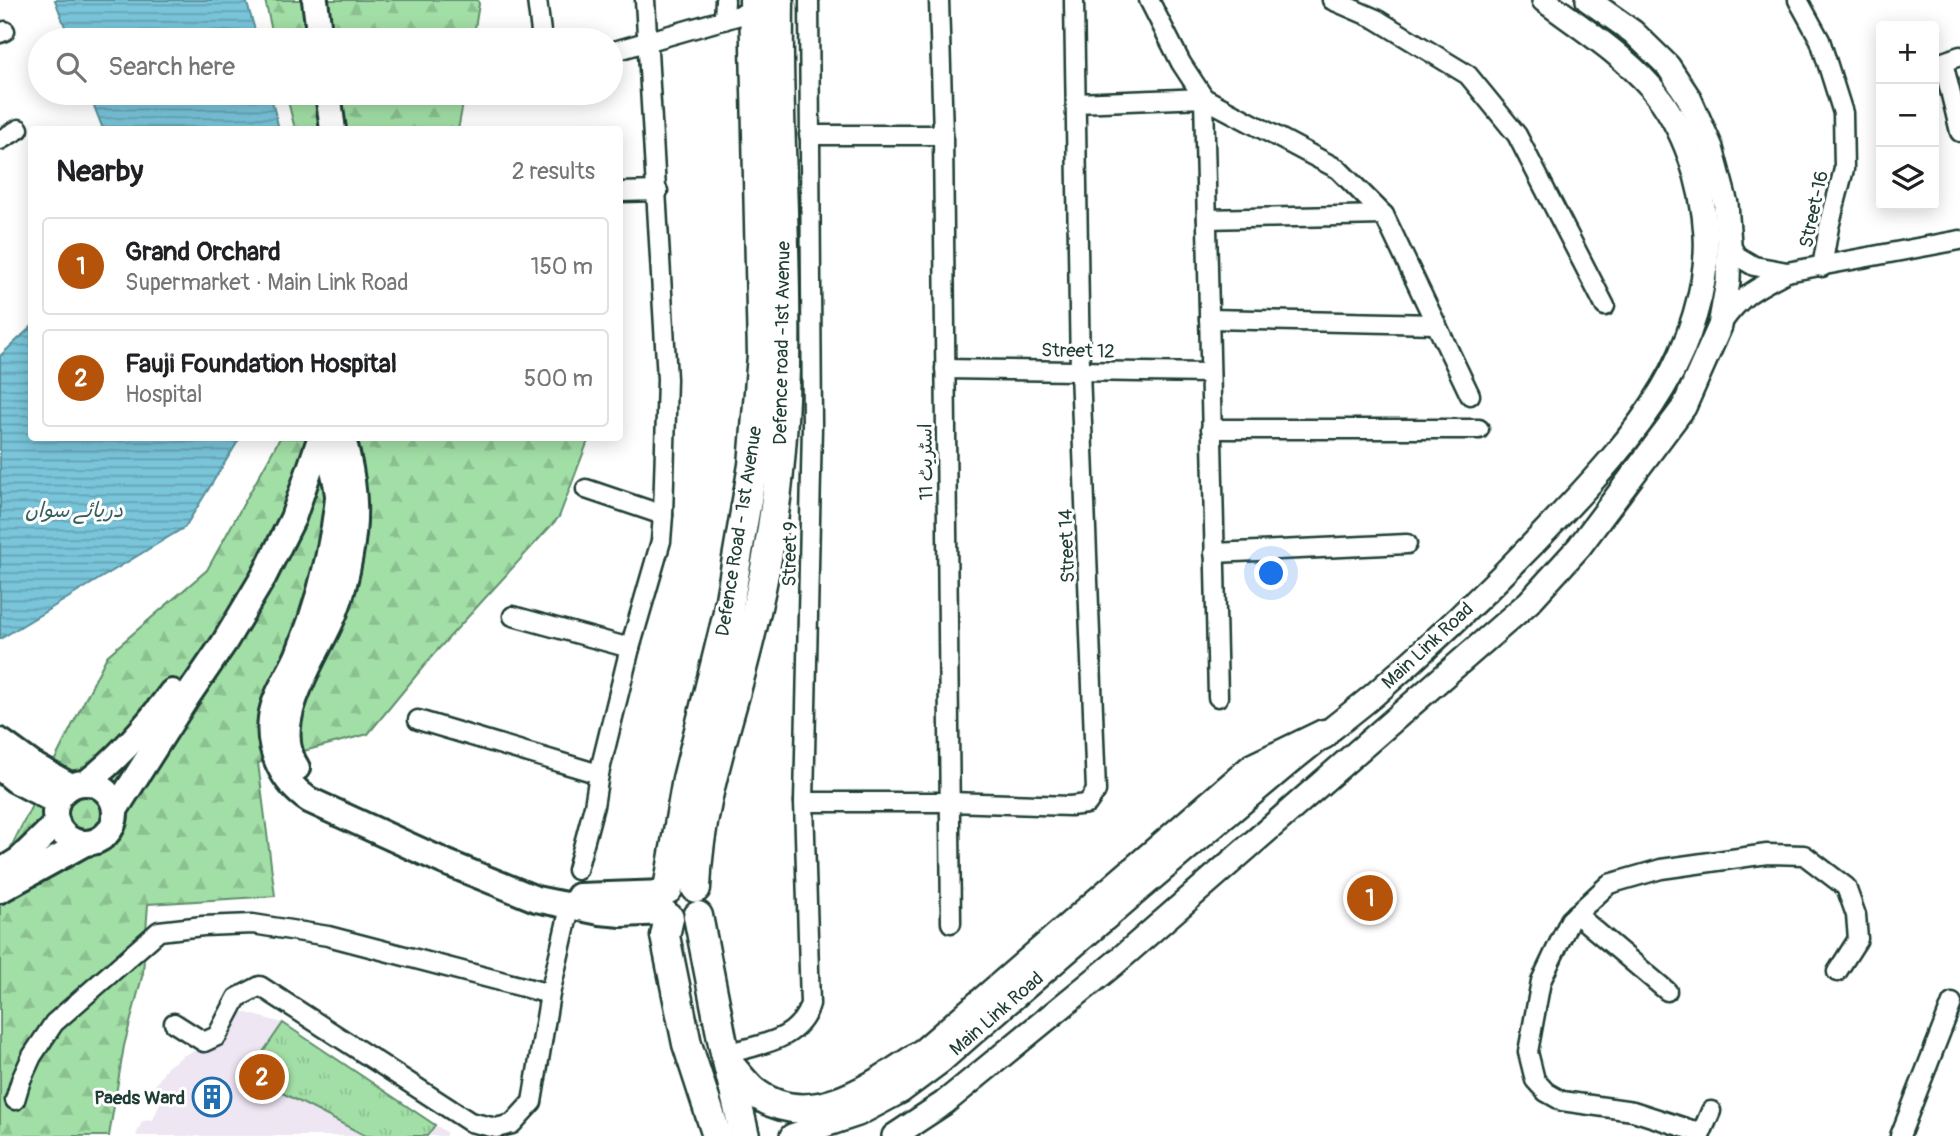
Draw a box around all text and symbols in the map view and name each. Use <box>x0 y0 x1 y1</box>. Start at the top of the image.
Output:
map controls <box>1876 21 1939 210</box>
button: + <box>1876 21 1939 84</box>
search box <box>28 28 623 105</box>
icon: search <box>52 48 90 86</box>
text: Search here <box>108 51 235 83</box>
button: − <box>1876 84 1939 147</box>
button: layers <box>1876 147 1939 210</box>
text: Nearby <box>56 153 143 190</box>
text: 2 results <box>512 157 595 186</box>
street label: Street-16 <box>1794 169 1834 250</box>
text: Grand Orchard <box>125 236 281 268</box>
street label: Defence road -1st Avenue <box>768 240 796 445</box>
text: 1 <box>77 252 86 281</box>
text: 150 m <box>530 252 593 281</box>
text: Supermarket · Main Link Road <box>125 268 409 297</box>
street label: Street 12 <box>1041 338 1115 364</box>
text: Fauji Foundation Hospital <box>125 348 397 380</box>
text: 2 <box>75 364 87 393</box>
text: 500 m <box>524 364 593 393</box>
text: Hospital <box>125 380 203 409</box>
street label: اسٹریٹ 11 <box>913 423 939 501</box>
street label: Defence Road - 1st Avenue <box>711 424 768 638</box>
water label: دریائے سواں <box>25 497 123 524</box>
street label: Street 14 <box>1054 509 1080 583</box>
street label: Street 9 <box>777 521 803 587</box>
your location <box>1254 556 1288 590</box>
street label: Main Link Road <box>1377 597 1479 694</box>
pin: 1 <box>1347 872 1393 924</box>
street label: Main Link Road <box>945 966 1049 1061</box>
pin: 2 <box>239 1051 285 1103</box>
building icon: Paeds Ward <box>191 1076 233 1118</box>
place label: Paeds Ward <box>94 1086 185 1110</box>

